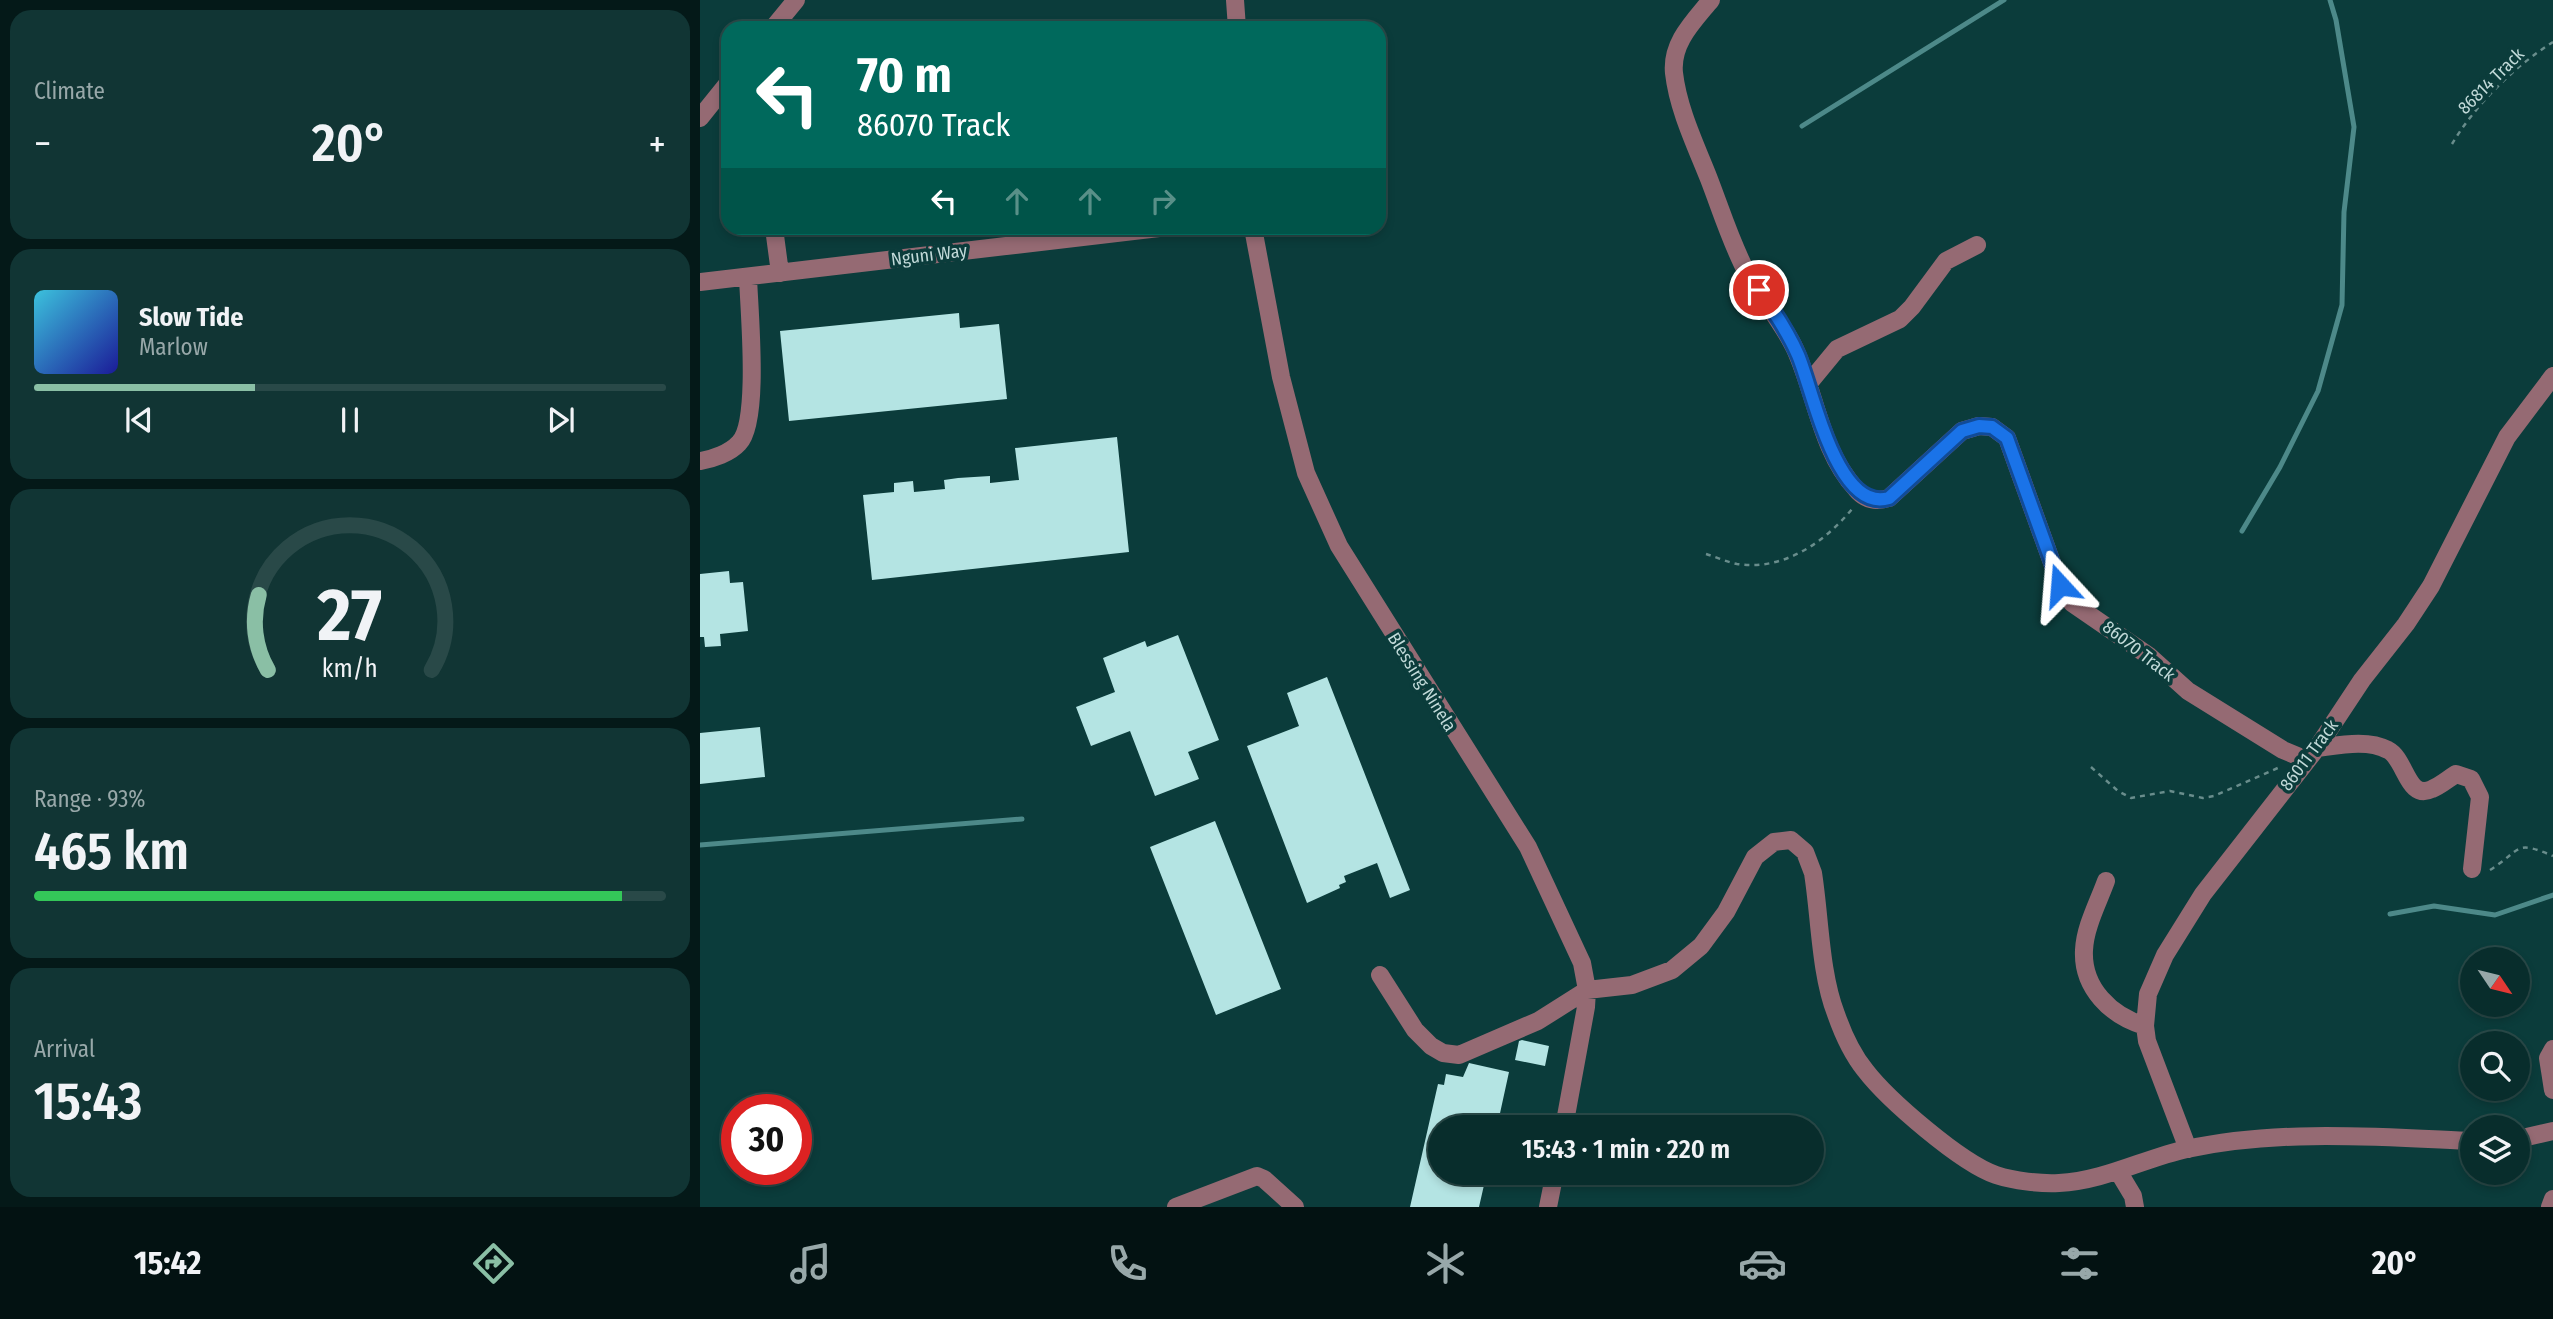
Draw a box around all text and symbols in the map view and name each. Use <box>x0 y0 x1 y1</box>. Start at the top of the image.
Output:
street label: 86814 Track <box>2453 43 2529 119</box>
text: 70 m <box>857 46 952 105</box>
icon: left <box>742 49 833 140</box>
text: Climate <box>34 77 105 105</box>
text: 86070 Track <box>857 106 1010 144</box>
text: 20° <box>312 112 388 175</box>
text: − <box>34 121 51 167</box>
text: + <box>649 121 666 167</box>
icon: left <box>925 182 963 220</box>
icon: ahead <box>998 182 1036 220</box>
icon: ahead <box>1071 182 1109 220</box>
icon: right <box>1144 182 1182 220</box>
street label: Nguni Way <box>890 239 968 271</box>
pin <box>1729 260 1789 320</box>
icon: arrive <box>1740 271 1778 309</box>
text: Slow Tide <box>139 302 243 333</box>
text: Marlow <box>139 333 208 361</box>
icon: previous <box>120 401 158 439</box>
icon: pause <box>331 401 369 439</box>
icon: next <box>542 401 580 439</box>
position arrow <box>2023 548 2097 622</box>
text: 27 <box>317 572 382 659</box>
street label: 86070 Track <box>2098 616 2180 687</box>
street label: Blessing Ninela <box>1383 628 1461 736</box>
text: km/h <box>322 653 378 683</box>
street label: 86011 Track <box>2275 715 2343 795</box>
text: Range · 93% <box>34 785 145 813</box>
text: 465 km <box>34 820 189 883</box>
north arrow <box>2460 947 2530 1017</box>
map controls <box>2460 947 2530 1185</box>
button: search <box>2460 1031 2530 1101</box>
text: Arrival <box>34 1035 95 1063</box>
text: 15:43 <box>34 1070 142 1133</box>
speed limit sign: 30 <box>721 1094 812 1185</box>
button: layers <box>2460 1115 2530 1185</box>
text: 15:43 · 1 min · 220 m <box>1522 1134 1730 1165</box>
icon: directions <box>469 1239 518 1288</box>
icon: music <box>786 1239 835 1288</box>
icon: phone <box>1103 1239 1152 1288</box>
icon: climate <box>1421 1239 1470 1288</box>
icon: car <box>1738 1239 1787 1288</box>
icon: filters <box>2055 1239 2104 1288</box>
text: 15:42 <box>134 1244 201 1282</box>
text: 20° <box>2372 1244 2419 1282</box>

